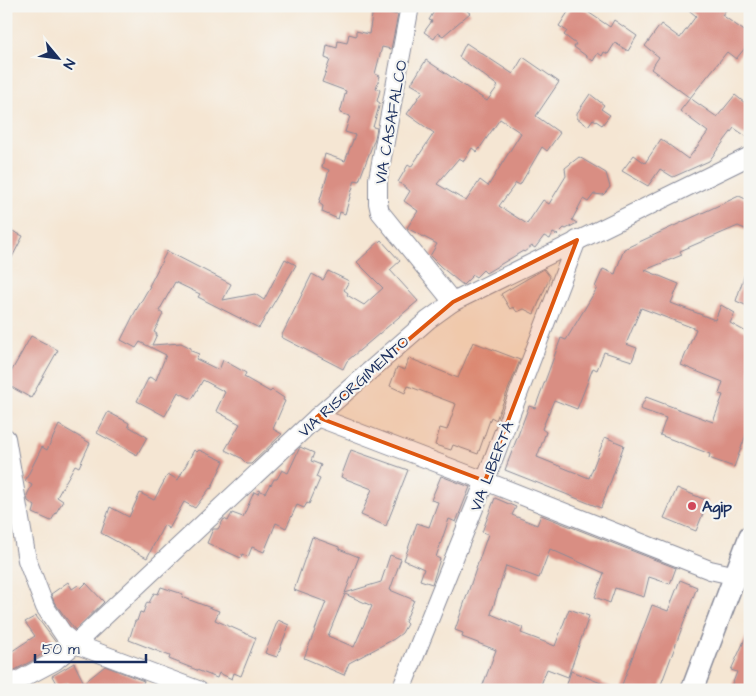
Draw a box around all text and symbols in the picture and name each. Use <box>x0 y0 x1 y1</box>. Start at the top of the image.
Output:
north arrow <box>32 32 82 82</box>
text: N <box>58 55 79 73</box>
street label: VIA CASAFALCO <box>369 58 413 186</box>
street label: VIA RISORGIMENTO <box>293 331 414 443</box>
street label: VIA LIBERTÀ <box>465 418 519 515</box>
place label: Agip <box>702 496 732 520</box>
marker: Agip <box>686 500 698 512</box>
scale bar <box>35 631 146 663</box>
text: 50 m <box>42 639 80 660</box>

